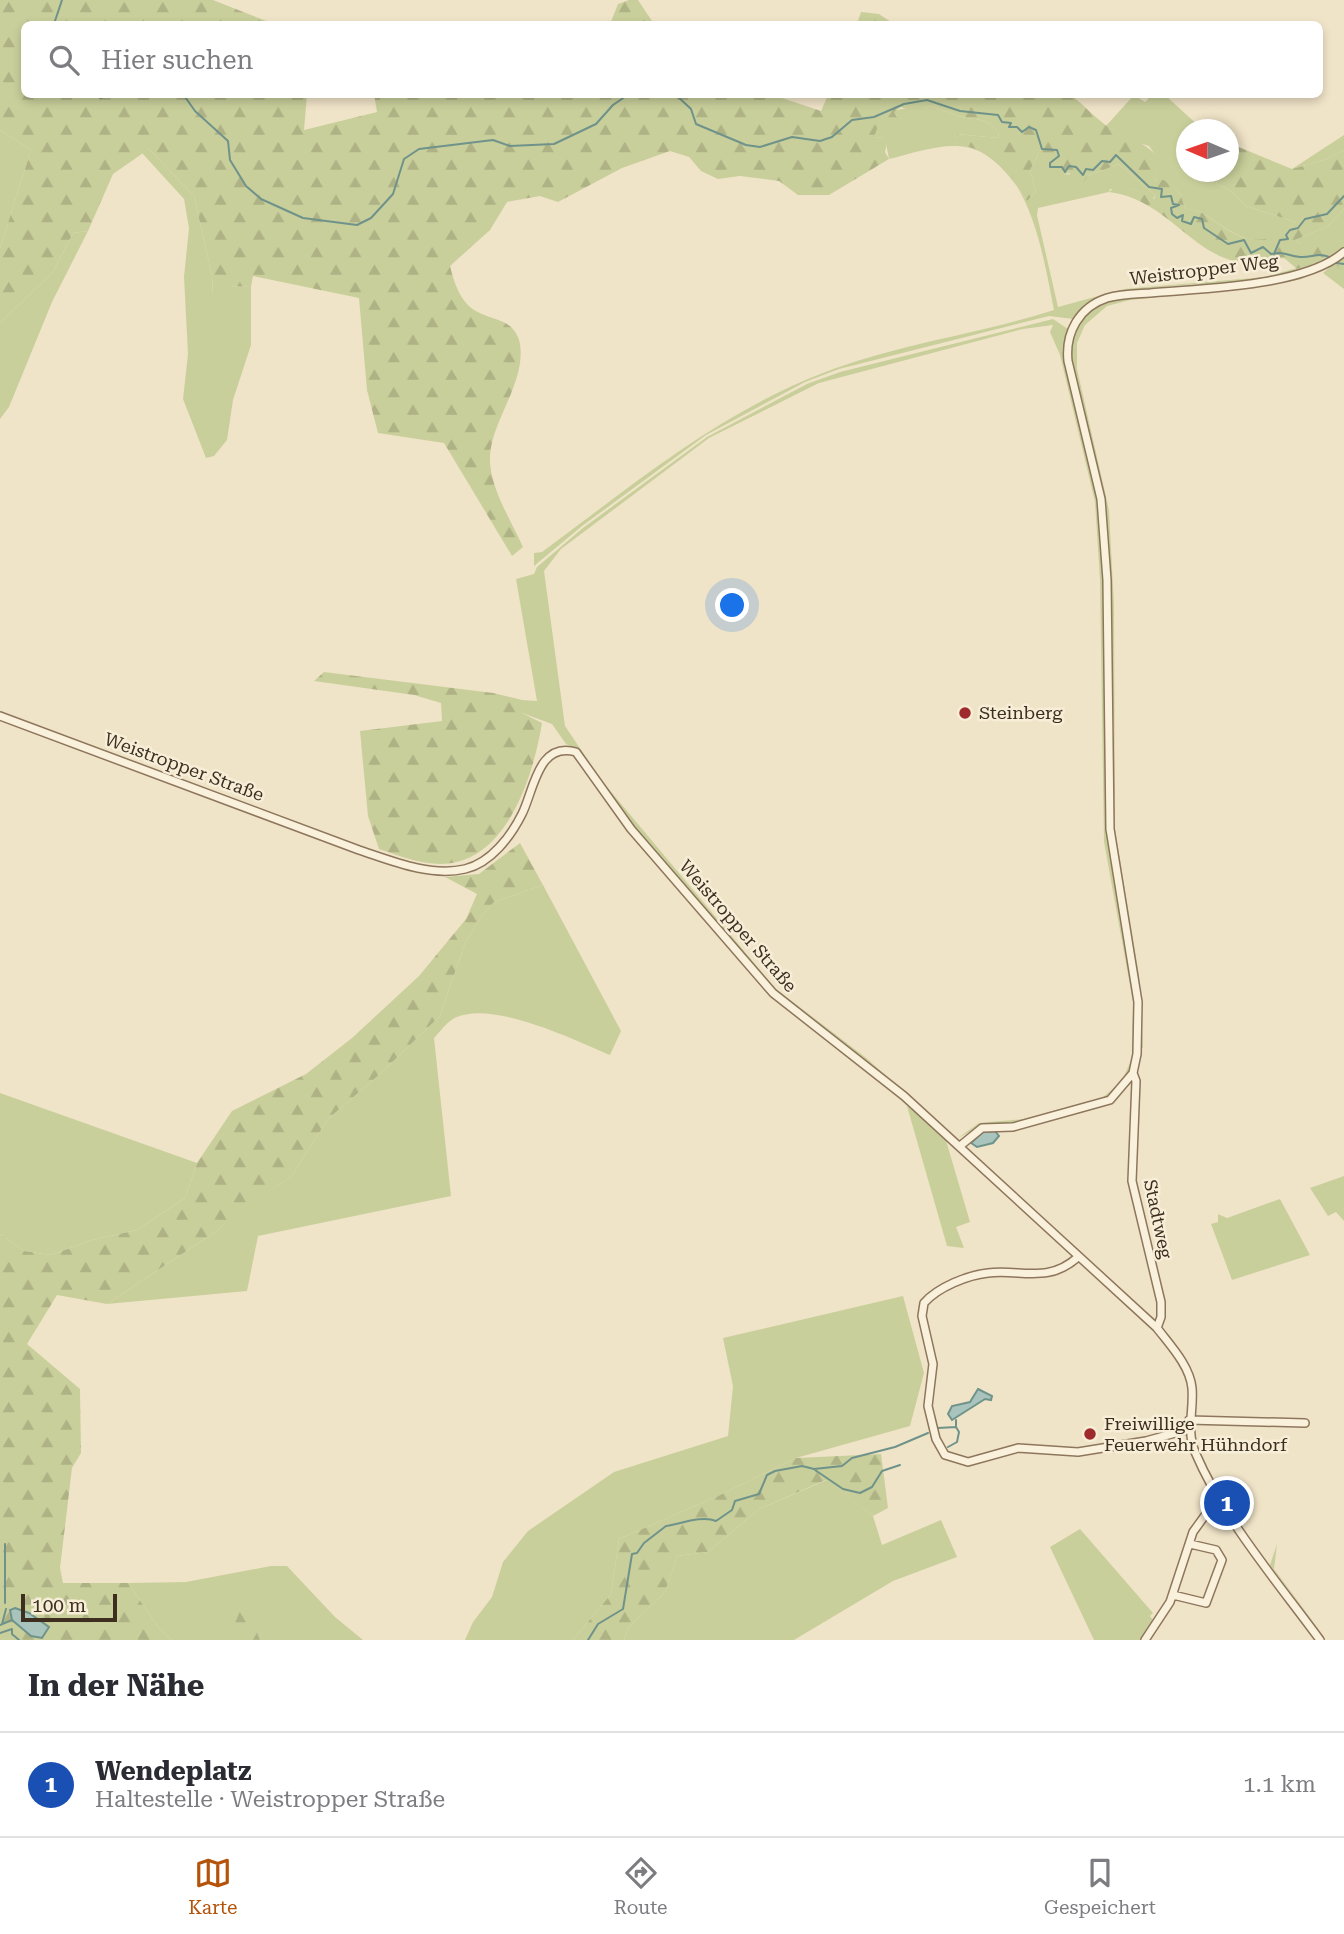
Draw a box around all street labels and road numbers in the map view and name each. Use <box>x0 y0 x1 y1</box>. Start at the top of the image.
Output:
street label: Weistropper Weg <box>1128 250 1280 289</box>
street label: Weistropper Straße <box>102 728 267 805</box>
street label: Weistropper Straße <box>675 855 802 996</box>
street label: Stadtweg <box>1140 1177 1177 1261</box>

